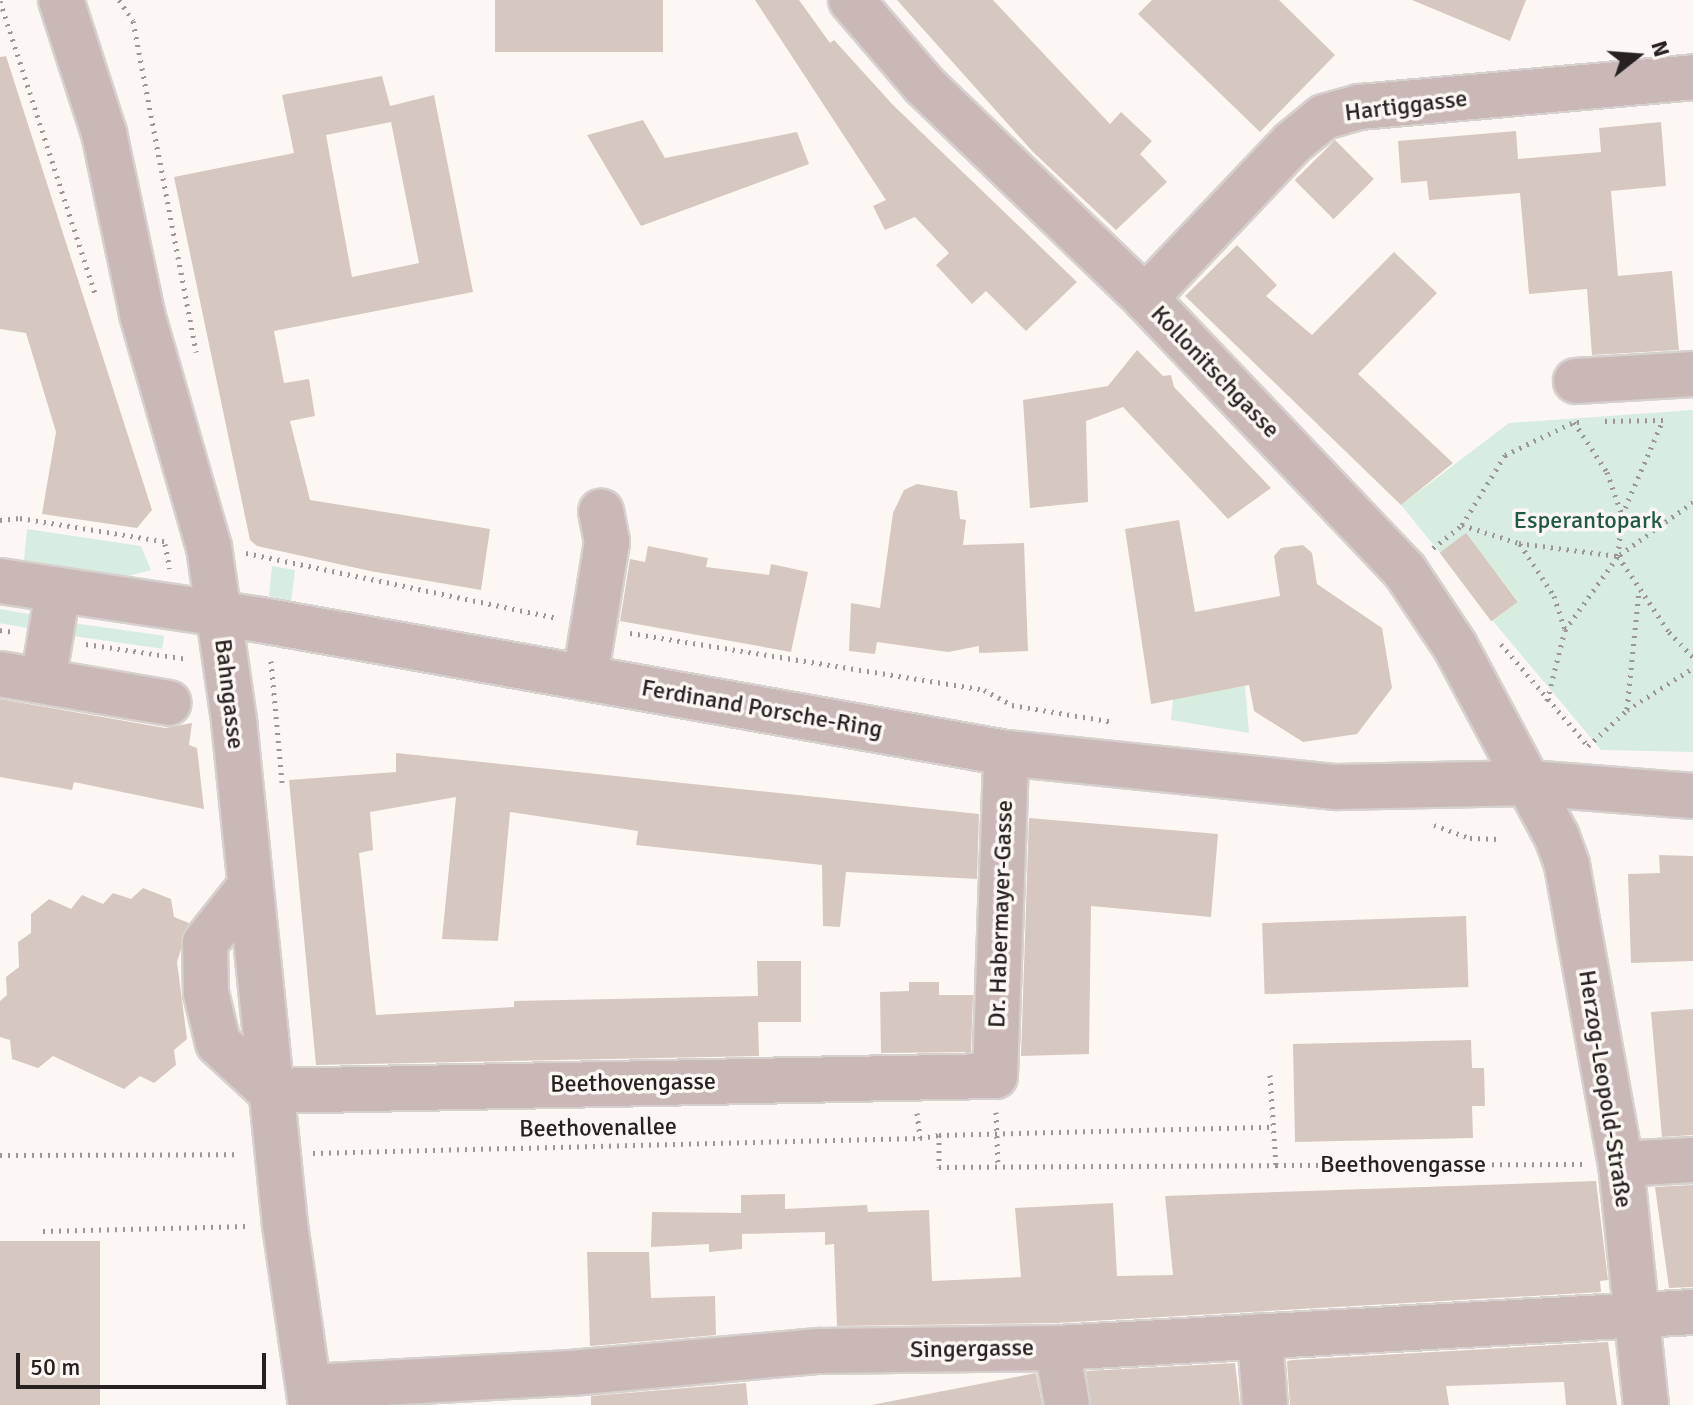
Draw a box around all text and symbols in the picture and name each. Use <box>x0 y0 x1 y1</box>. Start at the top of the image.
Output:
north arrow <box>1597 16 1677 96</box>
text: N <box>1645 38 1676 60</box>
street label: Hartiggasse <box>1343 84 1469 128</box>
street label: Kollonitschgasse <box>1145 300 1285 444</box>
park label: Esperantopark <box>1513 507 1663 535</box>
street label: Bahngasse <box>208 637 250 751</box>
street label: Ferdinand Porsche-Ring <box>639 674 885 744</box>
street label: Dr. Habermayer-Gasse <box>983 800 1019 1028</box>
street label: Herzog-Leopold-Straße <box>1572 968 1638 1210</box>
street label: Beethovengasse <box>550 1067 716 1099</box>
street label: Beethovenallee <box>519 1112 677 1144</box>
street label: Beethovengasse <box>1320 1151 1486 1179</box>
street label: Singergasse <box>910 1334 1034 1364</box>
scale bar <box>20 1337 270 1387</box>
text: 50 m <box>30 1352 80 1382</box>

